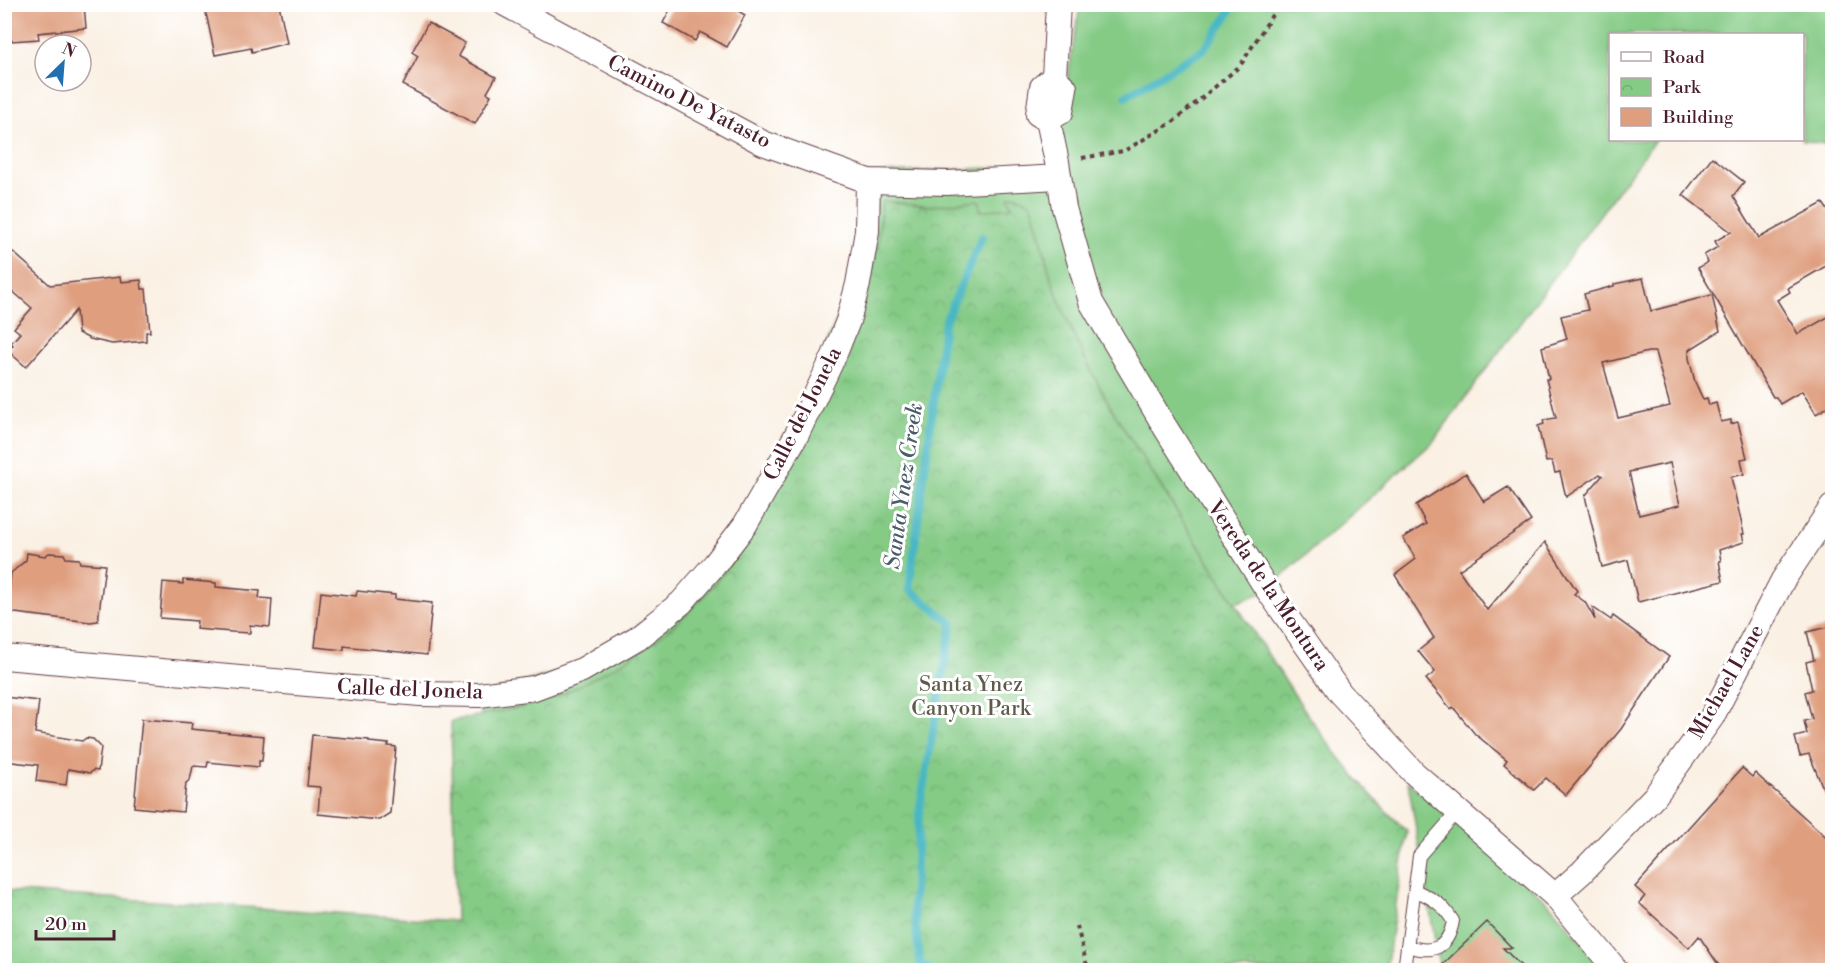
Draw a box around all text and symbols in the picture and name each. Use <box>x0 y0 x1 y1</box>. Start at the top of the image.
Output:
north arrow <box>33 33 93 93</box>
legend <box>1609 33 1804 141</box>
text: N <box>59 39 79 62</box>
text: Road <box>1663 46 1706 69</box>
street label: Camino De Yatasto <box>603 49 775 155</box>
text: Park <box>1663 76 1702 99</box>
text: Building <box>1662 106 1734 129</box>
street label: Calle del Jonela <box>758 343 848 485</box>
water label: Santa Ynez Creek <box>879 401 929 571</box>
street label: Vereda de la Montura <box>1201 495 1335 677</box>
street label: Michael Lane <box>1684 620 1770 744</box>
park label: Santa Ynez Canyon Park <box>911 672 1032 722</box>
street label: Calle del Jonela <box>336 674 484 706</box>
scale bar <box>36 903 114 941</box>
text: 20 m <box>45 913 87 936</box>

